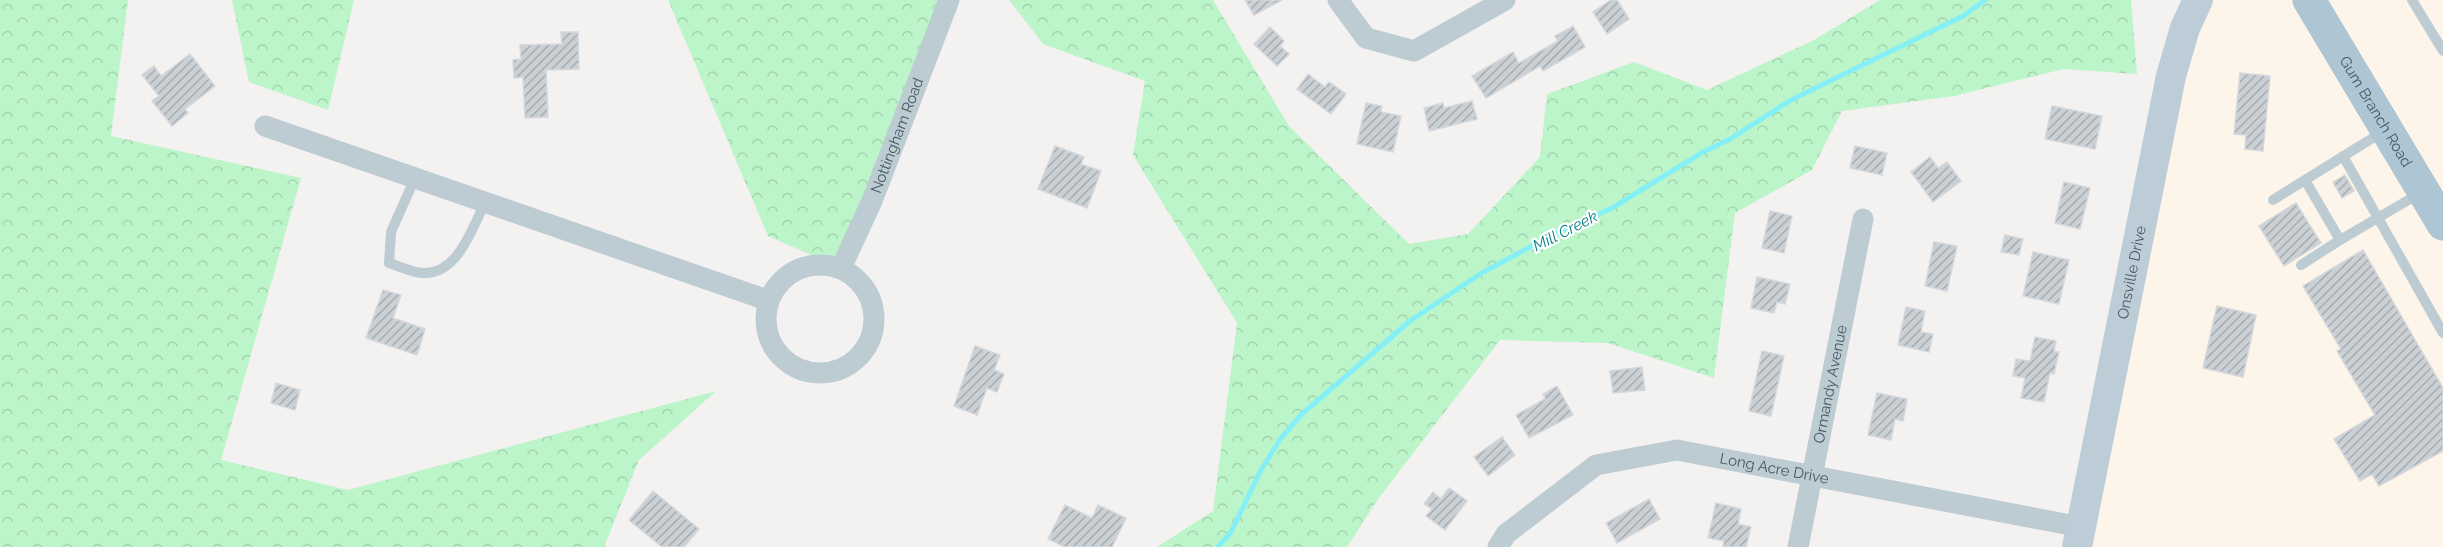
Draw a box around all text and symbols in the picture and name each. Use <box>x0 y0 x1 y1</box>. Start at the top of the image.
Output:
street label: Gum Branch Road <box>2336 53 2416 170</box>
street label: Nottingham Road <box>867 75 927 196</box>
water label: Mill Creek <box>1529 206 1601 255</box>
street label: Onsville Drive <box>2114 224 2150 321</box>
street label: Ormandy Avenue <box>1810 323 1851 445</box>
street label: Long Acre Drive <box>1718 449 1830 488</box>

